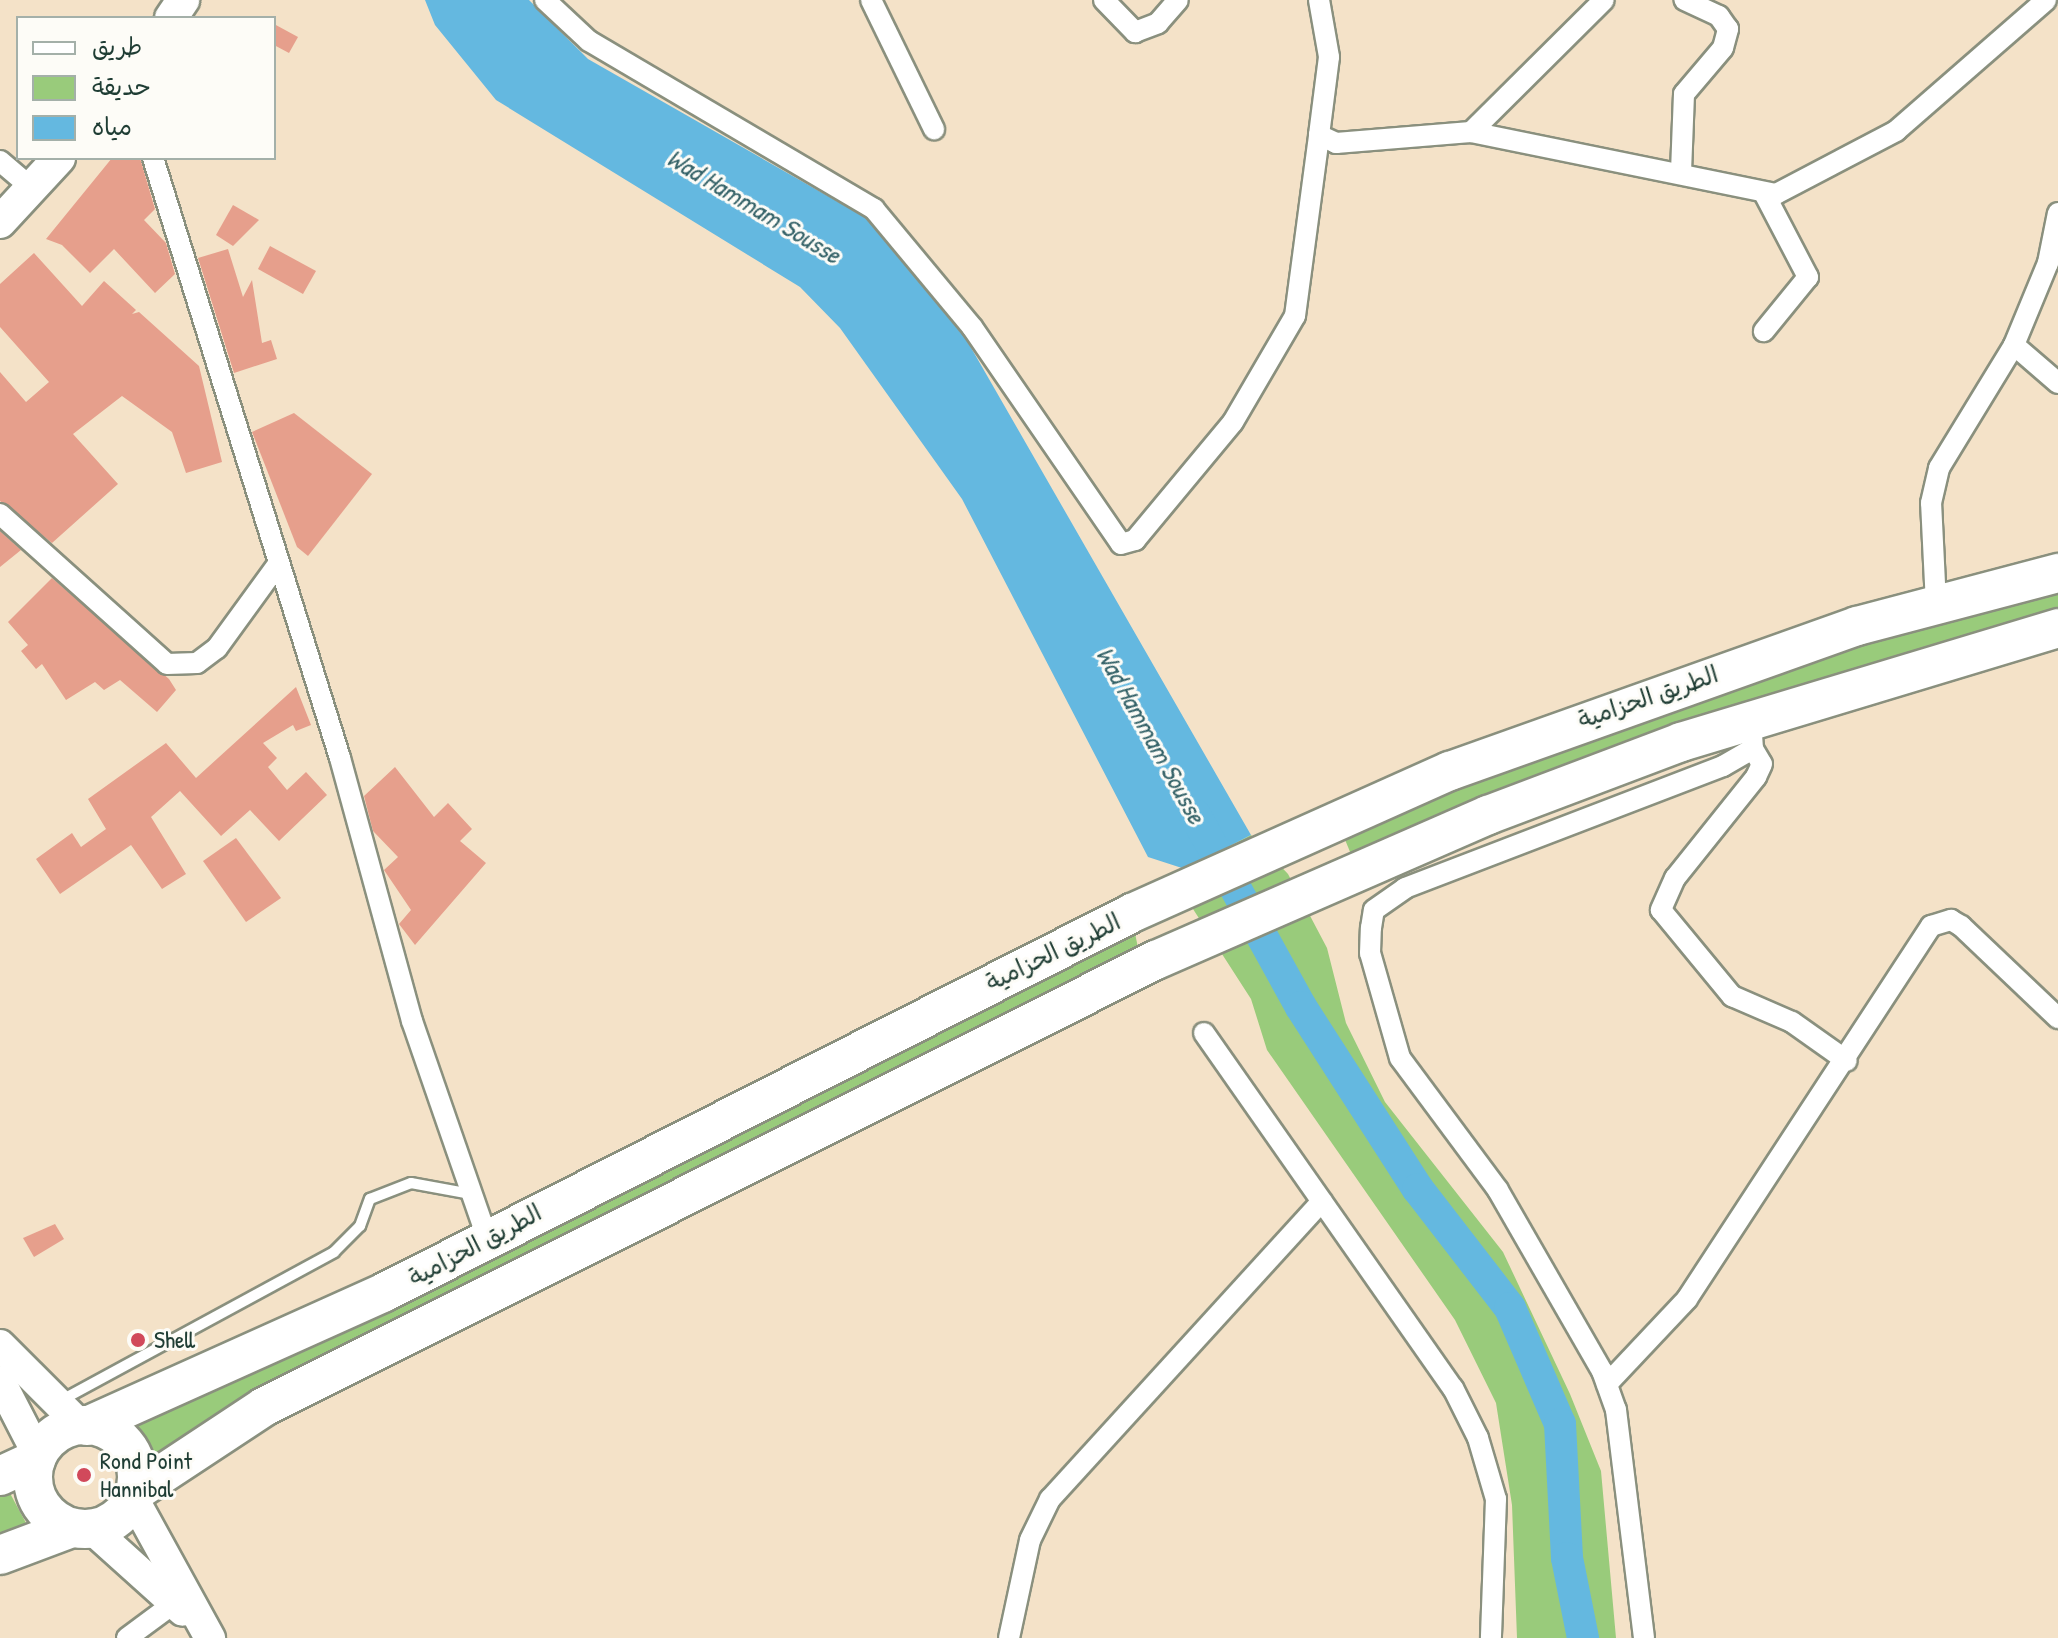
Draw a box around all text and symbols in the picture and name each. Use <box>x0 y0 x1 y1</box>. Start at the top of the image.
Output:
legend <box>16 16 276 160</box>
text: طريق <box>92 30 142 62</box>
text: حديقة <box>92 70 151 102</box>
text: مياه <box>92 110 132 142</box>
water label: Wad Hammam Sousse <box>662 142 846 270</box>
water label: Wad Hammam Sousse <box>1090 641 1212 829</box>
street label: الطريق الحزامية <box>1574 660 1722 734</box>
street label: الطريق الحزامية <box>981 907 1125 997</box>
street label: الطريق الحزامية <box>404 1198 546 1292</box>
place label: Shell <box>154 1326 195 1354</box>
marker: Shell <box>129 1331 147 1349</box>
place label: Rond Point Hannibal <box>100 1447 192 1503</box>
marker: Rond Point Hannibal <box>75 1466 93 1484</box>

